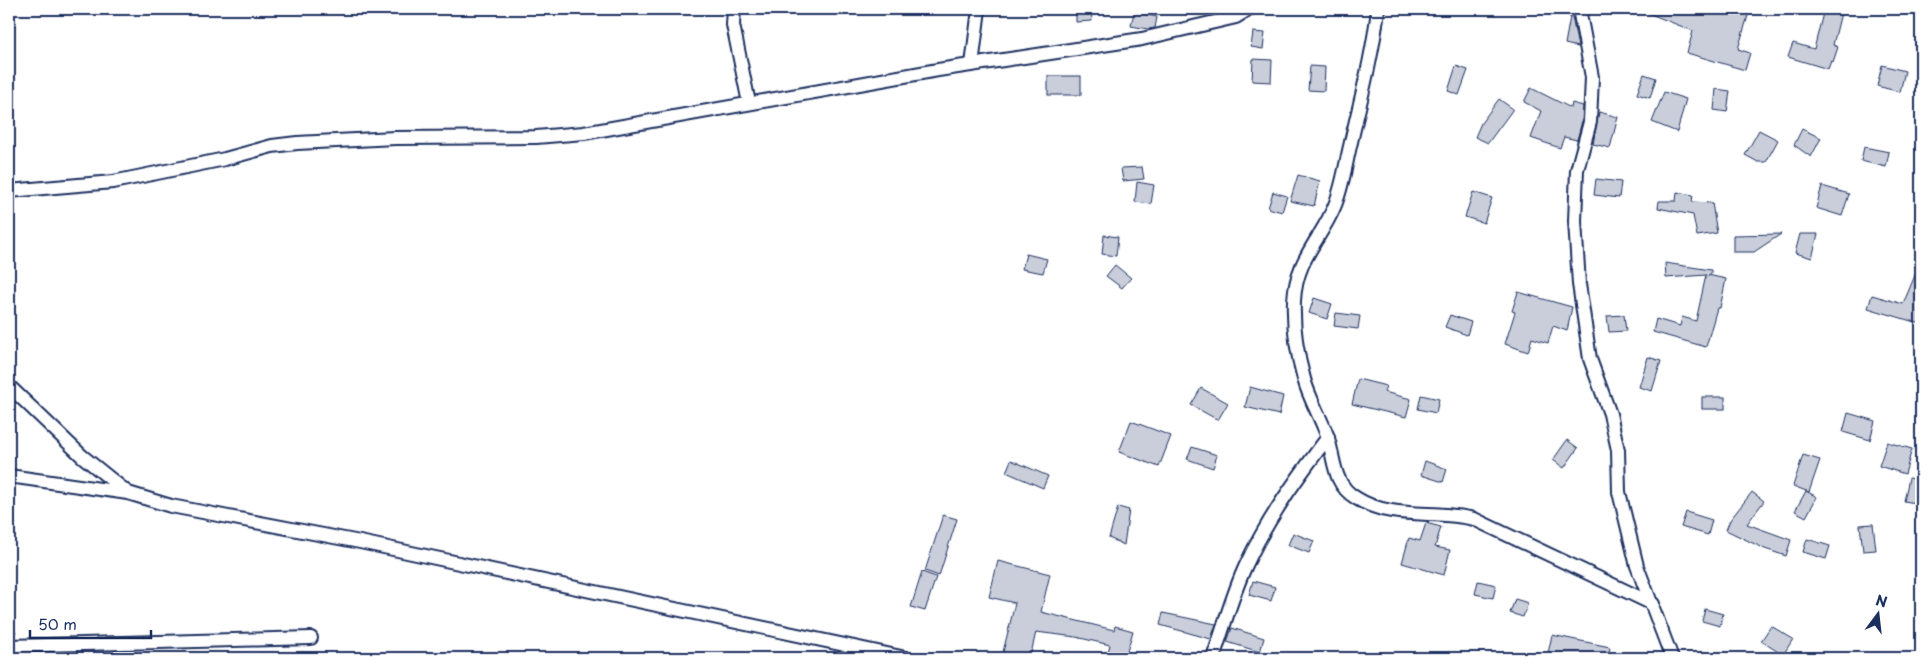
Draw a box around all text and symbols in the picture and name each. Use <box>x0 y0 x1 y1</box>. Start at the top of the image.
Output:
text: N <box>1873 589 1890 613</box>
north arrow <box>1852 590 1902 640</box>
scale bar <box>30 607 151 639</box>
text: 50 m <box>38 612 77 635</box>

